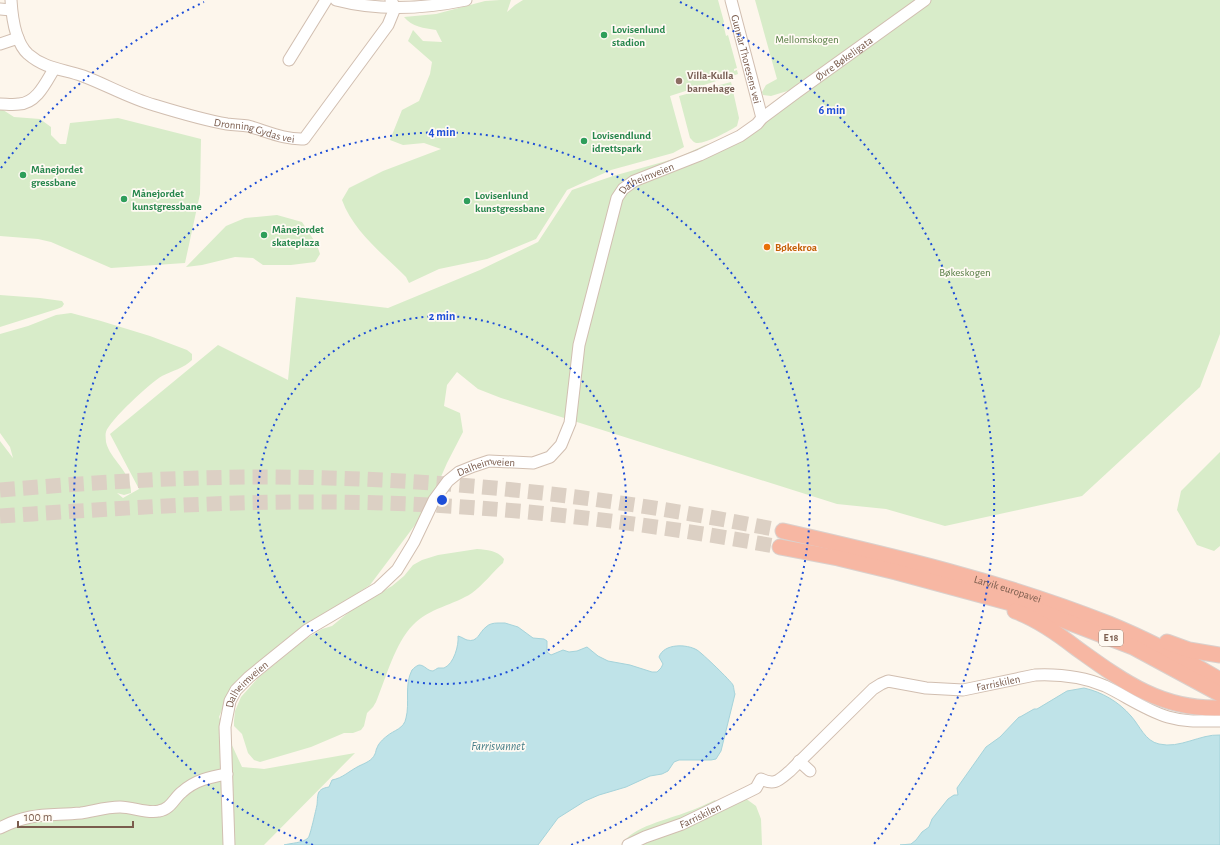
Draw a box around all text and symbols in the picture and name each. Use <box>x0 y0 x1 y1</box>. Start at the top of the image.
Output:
street label: Gunnar Thoresens vei <box>730 13 763 105</box>
place label: Lovisenlund stadion <box>612 24 665 48</box>
marker: Lovisenlund stadion <box>599 30 609 40</box>
park label: Mellomskogen <box>775 34 839 45</box>
street label: Øvre Bøkeligata <box>813 34 875 82</box>
place label: Villa-Kulla barnehage <box>687 70 735 94</box>
marker: Villa-Kulla barnehage <box>674 76 684 86</box>
text: 6 min <box>819 104 845 116</box>
street label: Dronning Gydas vei <box>213 116 295 144</box>
text: 4 min <box>428 126 456 138</box>
place label: Lovisendlund idrettspark <box>592 130 651 154</box>
marker: Lovisendlund idrettspark <box>579 136 589 146</box>
street label: Dalheimveien <box>616 160 675 195</box>
place label: Månejordet gressbane <box>31 164 83 188</box>
marker: Månejordet gressbane <box>18 170 28 180</box>
place label: Månejordet kunstgressbane <box>132 188 202 212</box>
place label: Lovisenlund kunstgressbane <box>475 190 545 214</box>
marker: Månejordet kunstgressbane <box>119 194 129 204</box>
marker: Lovisenlund kunstgressbane <box>462 196 472 206</box>
place label: Månejordet skateplaza <box>272 224 324 248</box>
marker: Månejordet skateplaza <box>259 230 269 240</box>
marker: Bøkekroa <box>762 242 772 252</box>
place label: Bøkekroa <box>775 242 818 253</box>
park label: Bøkeskogen <box>939 267 991 278</box>
text: 2 min <box>429 310 455 322</box>
street label: Dalheimveien <box>455 455 515 478</box>
centre of rings <box>435 493 449 507</box>
street label: Larvik europavei <box>973 573 1043 604</box>
road number: E 18 <box>1099 630 1123 646</box>
street label: Dalheimveien <box>223 659 270 708</box>
street label: Farriskilen <box>975 673 1021 693</box>
water label: Farrisvannet <box>471 740 525 752</box>
street label: Farriskilen <box>678 801 722 830</box>
scale bar <box>18 803 133 829</box>
text: 100 m <box>24 811 52 823</box>

